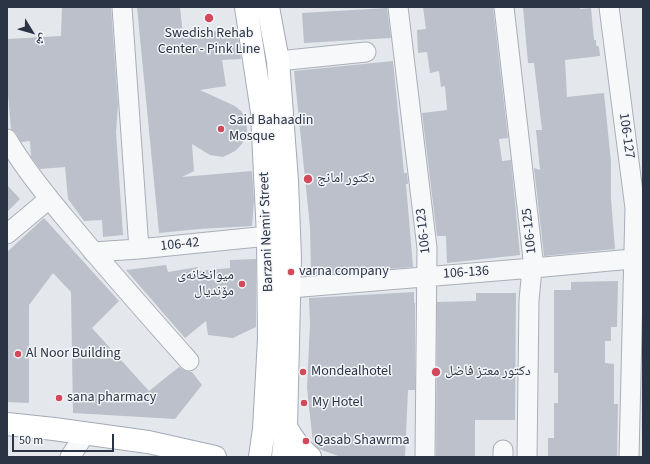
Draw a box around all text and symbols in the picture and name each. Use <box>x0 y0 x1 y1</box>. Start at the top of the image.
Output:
north arrow <box>12 12 52 52</box>
marker: Swedish Rehab Center - Pink Line <box>203 12 215 24</box>
place label: Swedish Rehab Center - Pink Line <box>158 26 260 58</box>
text: ش <box>32 30 51 49</box>
street label: 106-127 <box>614 112 638 160</box>
place label: Said Bahaadin Mosque <box>229 113 313 146</box>
marker: Said Bahaadin Mosque <box>216 124 226 134</box>
place label: دكتور امانج <box>317 171 375 187</box>
street label: Barzani Nemir Street <box>257 172 277 292</box>
marker: دكتور امانج <box>302 173 314 185</box>
street label: 106-123 <box>413 207 435 255</box>
street label: 106-125 <box>519 207 541 255</box>
street label: 106-42 <box>160 235 200 255</box>
street label: 106-136 <box>442 263 490 283</box>
place label: varna company <box>299 264 389 280</box>
marker: varna company <box>286 267 296 277</box>
place label: میوانخانەی مۆندیال <box>177 268 234 300</box>
marker: میوانخانەی مۆندیال <box>237 279 247 289</box>
place label: Al Noor Building <box>26 346 121 362</box>
marker: Al Noor Building <box>13 349 23 359</box>
place label: Mondealhotel <box>311 364 392 380</box>
place label: دكتور معتز فاضل <box>445 364 531 380</box>
marker: دكتور معتز فاضل <box>430 366 442 378</box>
marker: Mondealhotel <box>298 367 308 377</box>
place label: sana pharmacy <box>67 390 156 406</box>
marker: sana pharmacy <box>54 393 64 403</box>
place label: My Hotel <box>312 395 363 411</box>
marker: My Hotel <box>299 398 309 408</box>
scale bar <box>14 426 116 452</box>
text: 50 m <box>19 432 43 449</box>
place label: Qasab Shawrma <box>314 433 410 449</box>
marker: Qasab Shawrma <box>301 436 311 446</box>

